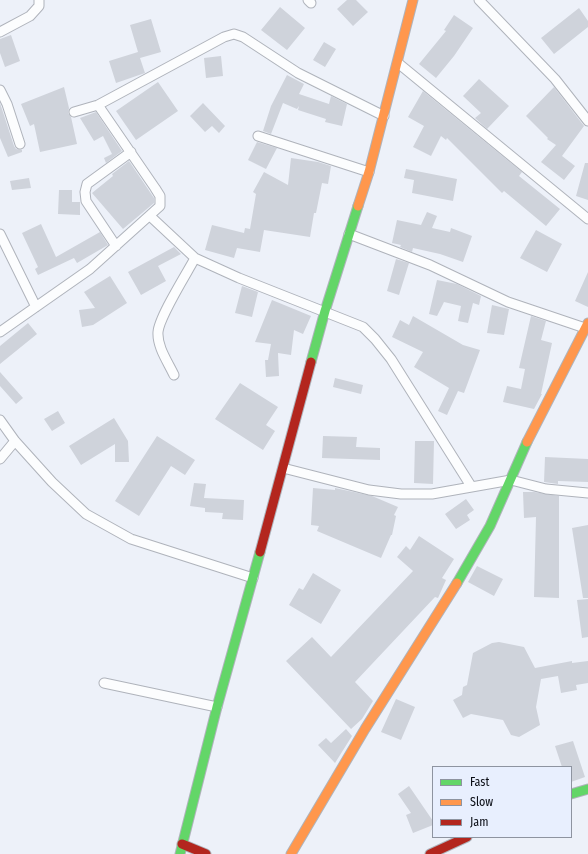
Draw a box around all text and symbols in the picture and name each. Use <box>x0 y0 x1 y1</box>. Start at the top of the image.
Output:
legend <box>432 766 572 838</box>
text: Fast <box>470 775 489 789</box>
text: Slow <box>470 795 493 809</box>
text: Jam <box>470 815 488 829</box>

